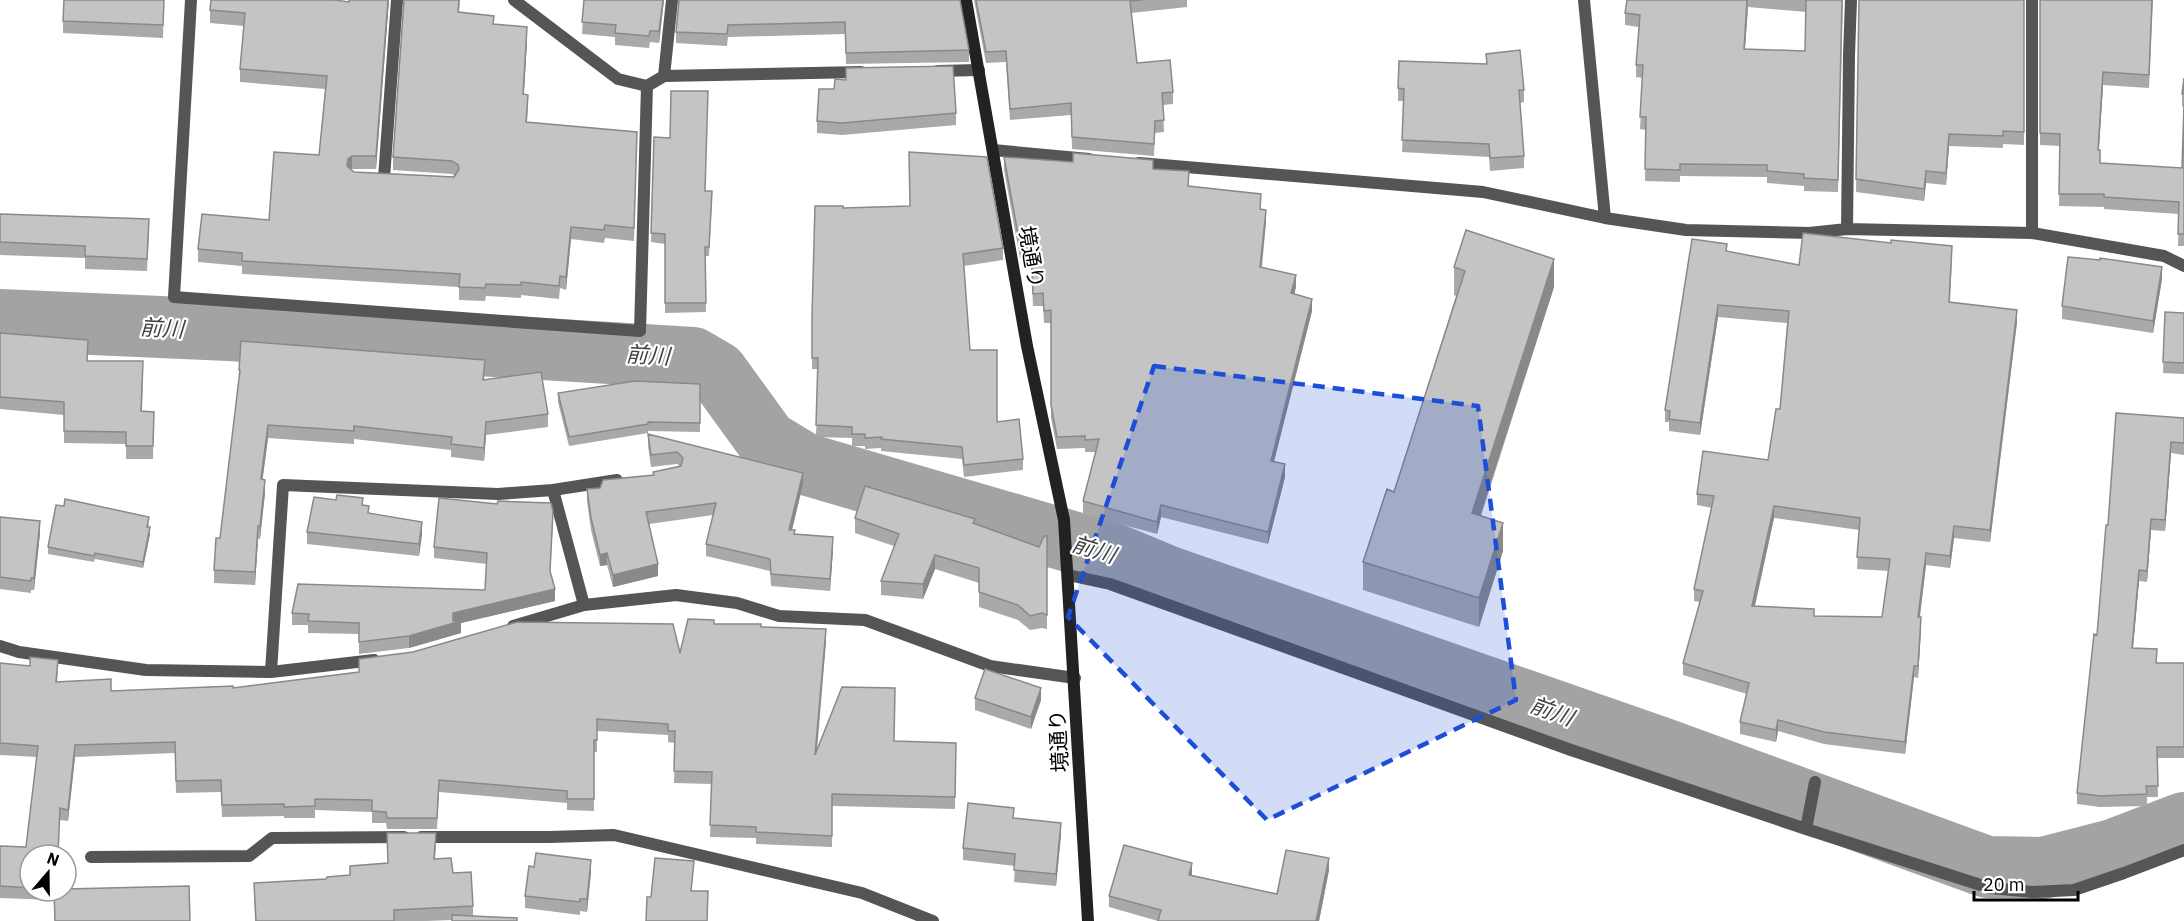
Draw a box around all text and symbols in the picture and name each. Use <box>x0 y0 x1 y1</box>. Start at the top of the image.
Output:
street label: 境通り <box>1013 223 1051 290</box>
water label: 前川 <box>139 312 187 343</box>
water label: 前川 <box>625 339 673 370</box>
water label: 前川 <box>1069 528 1121 569</box>
water label: 前川 <box>1527 689 1580 732</box>
street label: 境通り <box>1042 709 1074 773</box>
north arrow <box>18 843 78 903</box>
text: N <box>44 848 62 870</box>
scale bar <box>1974 864 2078 902</box>
text: 20 m <box>1983 873 2025 896</box>

